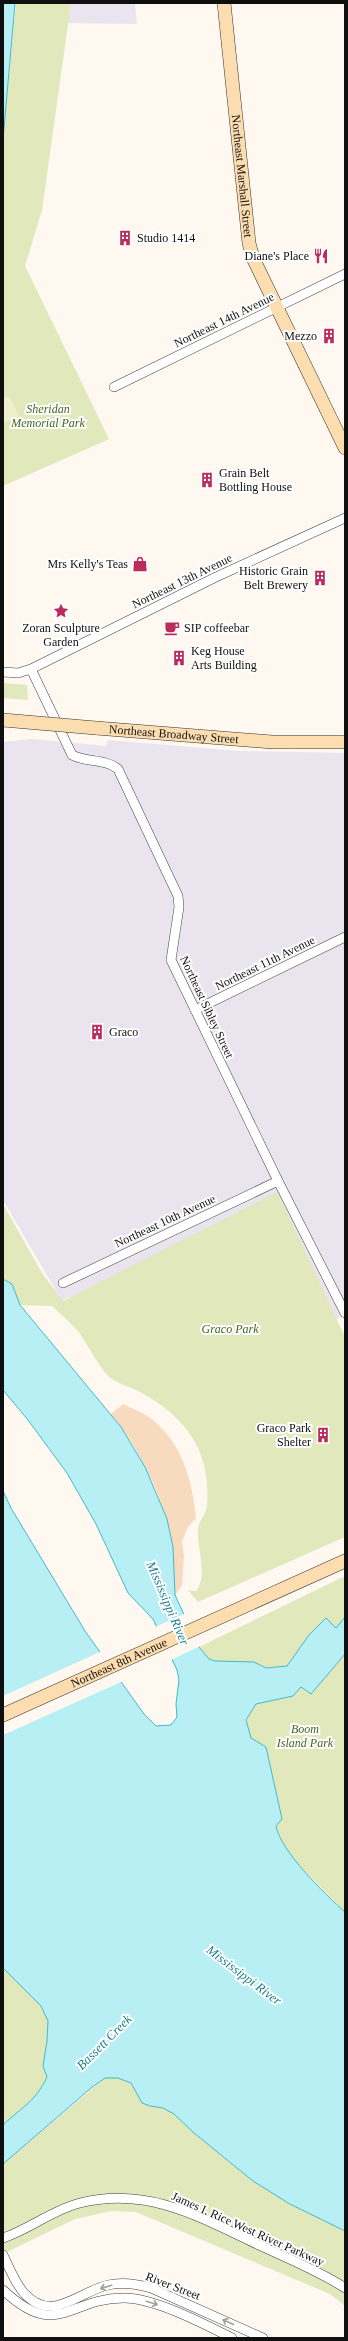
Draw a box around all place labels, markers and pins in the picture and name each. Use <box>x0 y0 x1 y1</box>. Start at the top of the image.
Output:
building icon: Studio 1414 <box>116 229 134 247</box>
place label: Studio 1414 <box>137 231 195 245</box>
restaurant icon: Diane's Place <box>312 247 330 265</box>
place label: Diane's Place <box>245 249 309 263</box>
building icon: Mezzo <box>320 327 338 345</box>
place label: Mezzo <box>284 329 317 343</box>
place label: Grain Belt Bottling House <box>219 466 292 494</box>
building icon: Grain Belt Bottling House <box>198 471 216 489</box>
shop icon: Mrs Kelly's Teas <box>131 555 149 573</box>
place label: Mrs Kelly's Teas <box>48 557 128 571</box>
place label: Historic Grain Belt Brewery <box>239 564 308 592</box>
building icon: Historic Grain Belt Brewery <box>311 569 329 587</box>
place icon: Zoran Sculpture Garden <box>52 602 70 620</box>
cafe icon: SIP coffeebar <box>163 619 181 637</box>
place label: Zoran Sculpture Garden <box>22 621 100 649</box>
place label: SIP coffeebar <box>184 621 249 635</box>
place label: Keg House Arts Building <box>191 644 257 672</box>
building icon: Keg House Arts Building <box>170 649 188 667</box>
building icon: Graco <box>88 1023 106 1041</box>
place label: Graco <box>109 1025 138 1039</box>
place label: Graco Park Shelter <box>257 1421 311 1449</box>
building icon: Graco Park Shelter <box>314 1426 332 1444</box>

